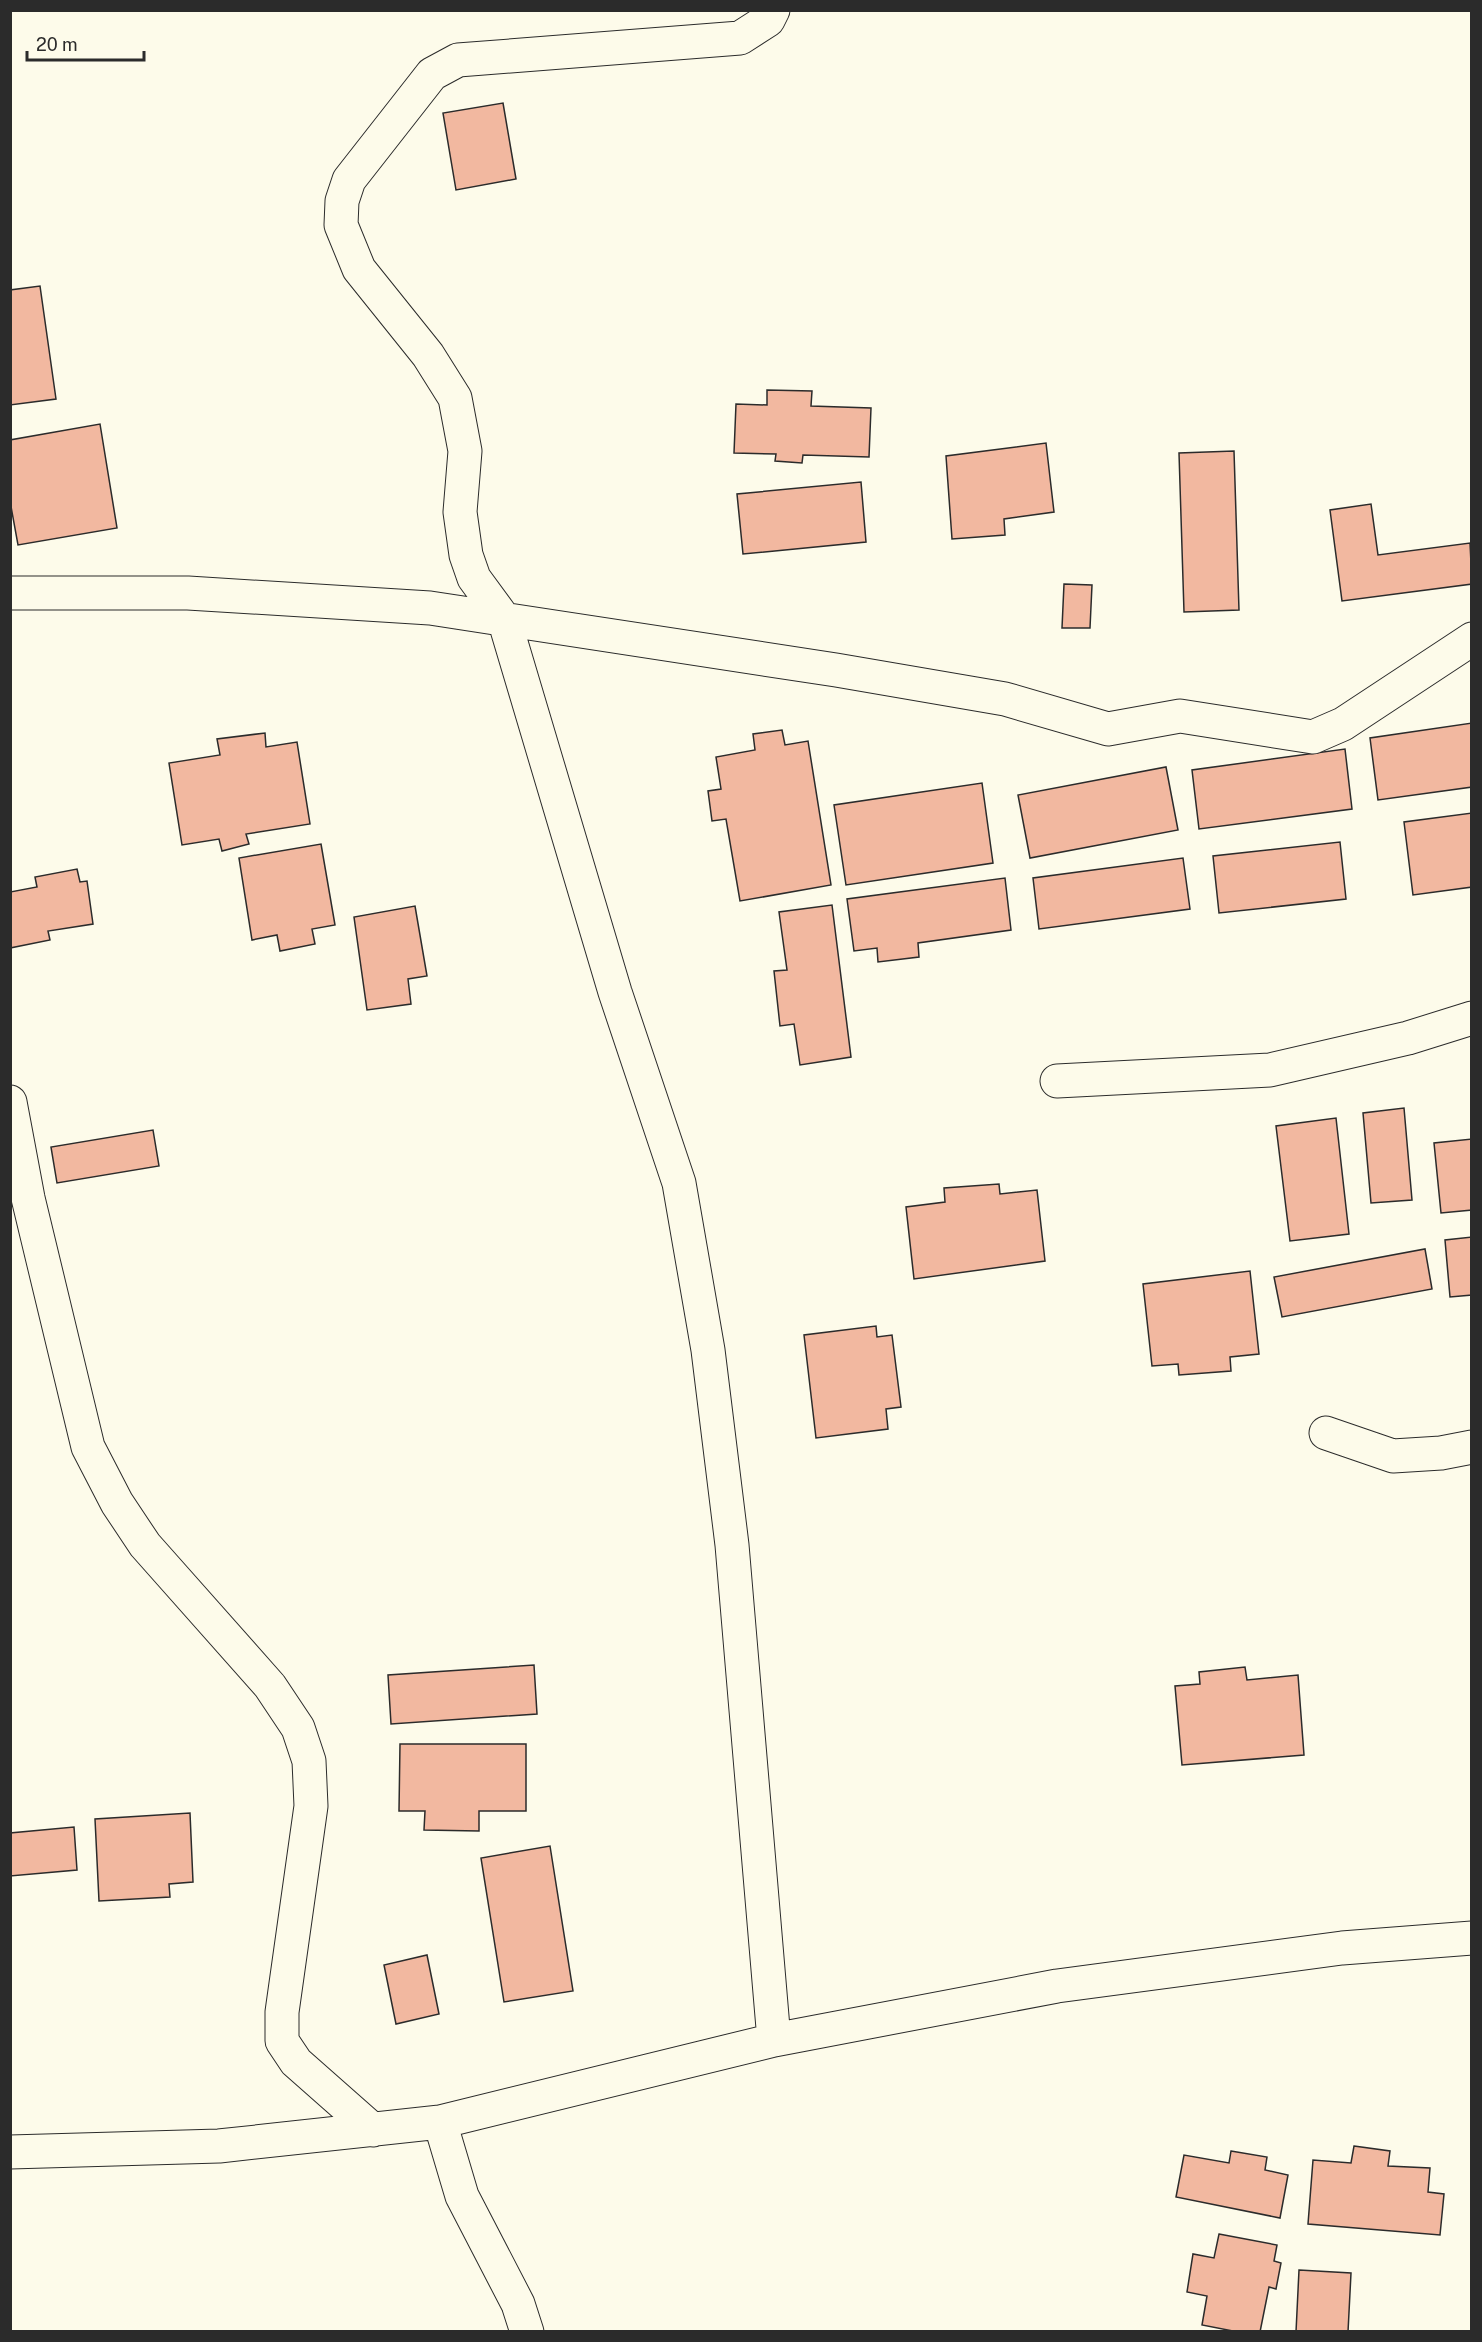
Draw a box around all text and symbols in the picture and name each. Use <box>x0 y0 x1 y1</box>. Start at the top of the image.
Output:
scale bar <box>27 24 144 62</box>
text: 20 m <box>36 34 78 55</box>

